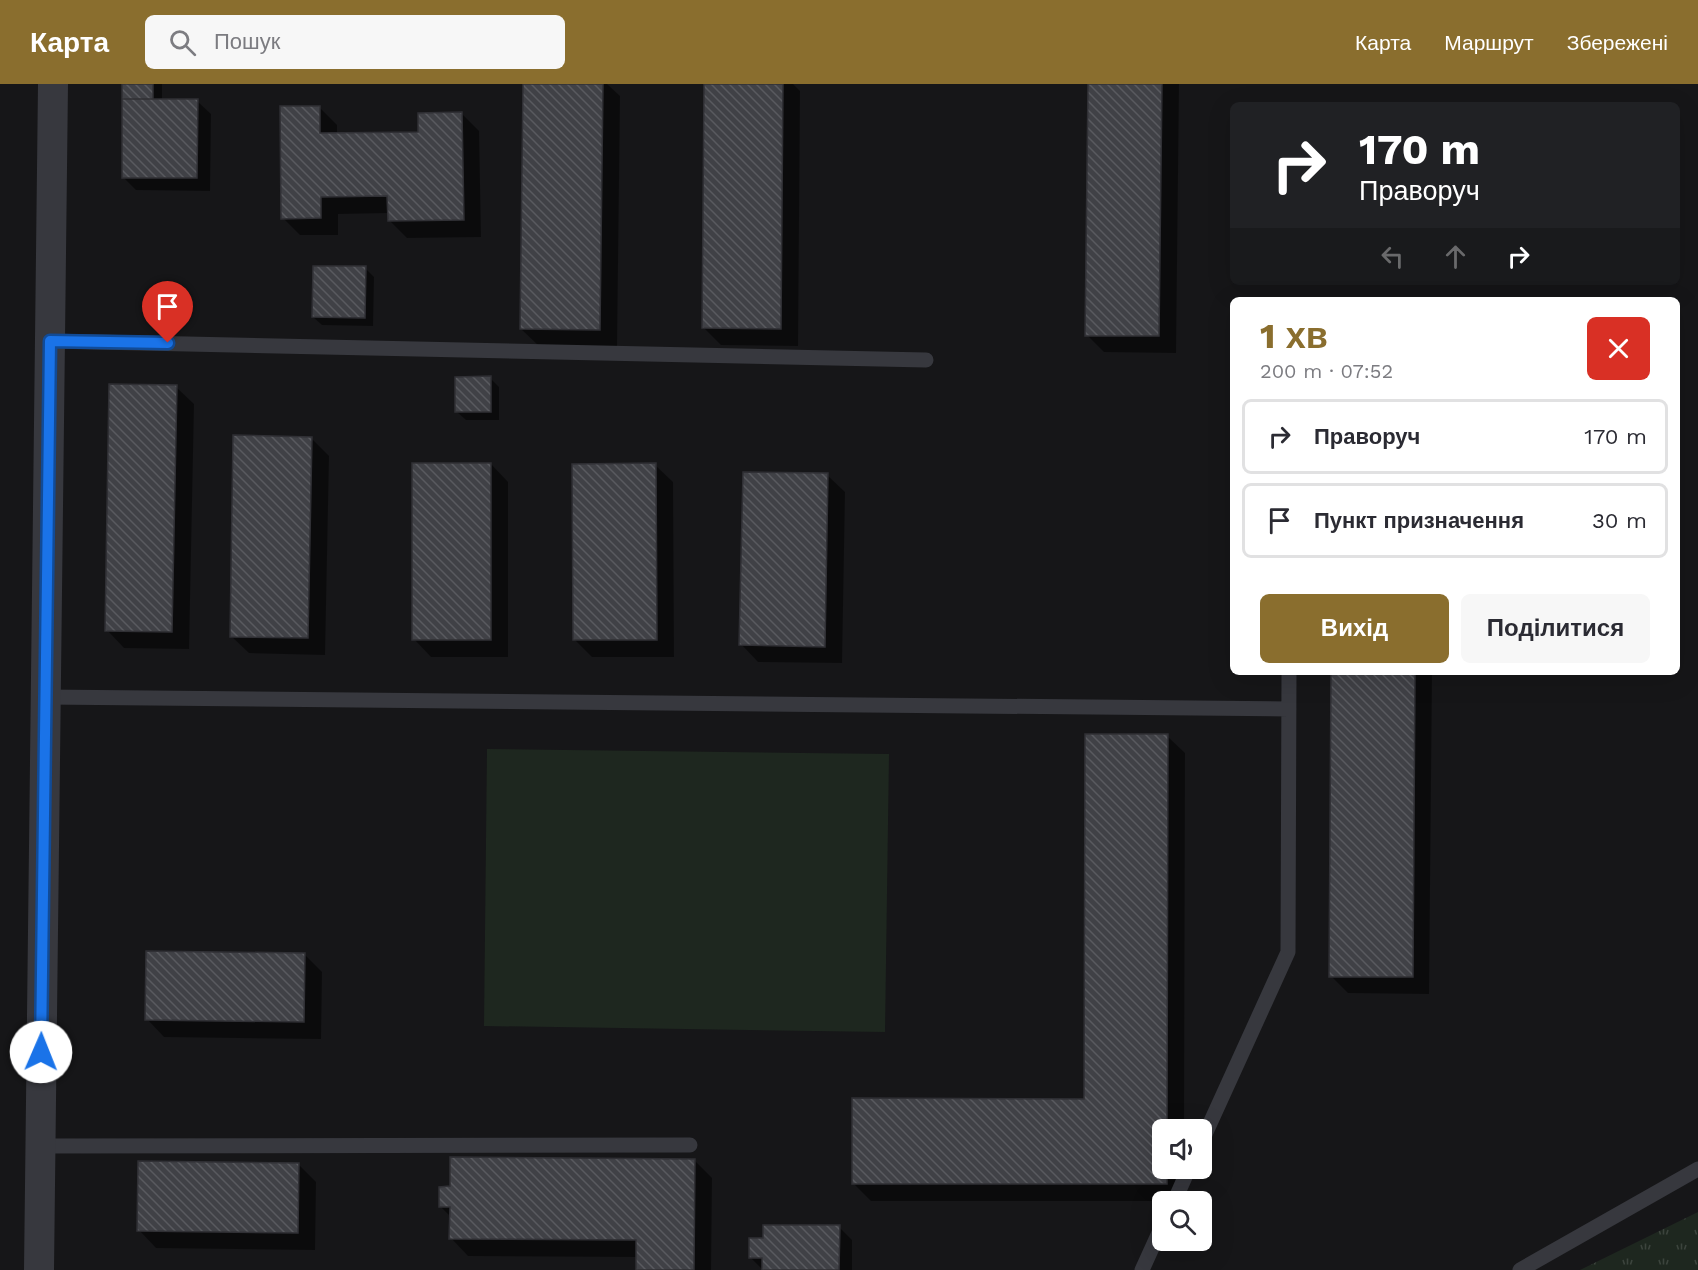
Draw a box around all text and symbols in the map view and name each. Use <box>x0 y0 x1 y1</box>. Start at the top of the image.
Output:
search box <box>145 15 565 69</box>
text: Карта <box>30 26 109 59</box>
icon: search <box>166 26 199 59</box>
text: Пошук <box>214 29 280 54</box>
text: Карта <box>1355 30 1411 55</box>
text: Маршрут <box>1444 30 1534 55</box>
text: Збережені <box>1567 30 1668 55</box>
text: 170 m <box>1359 125 1480 174</box>
icon: right <box>1260 126 1338 204</box>
text: Праворуч <box>1359 175 1480 207</box>
icon: left <box>1376 240 1409 273</box>
icon: ahead <box>1439 240 1472 273</box>
icon: right <box>1502 240 1535 273</box>
pin <box>142 281 193 343</box>
icon: arrive <box>151 290 184 323</box>
text: 1 хв <box>1260 315 1328 357</box>
button: close <box>1587 317 1650 380</box>
text: 200 m · 07:52 <box>1260 359 1393 383</box>
icon: right <box>1263 420 1296 453</box>
text: Праворуч <box>1314 424 1420 449</box>
text: 170 m <box>1584 424 1647 449</box>
icon: arrive <box>1263 504 1296 537</box>
text: Пункт призначення <box>1314 508 1524 533</box>
text: 30 m <box>1592 508 1647 533</box>
button: Вихід <box>1260 594 1449 663</box>
button: Поділитися <box>1461 594 1650 663</box>
position arrow <box>9 1020 73 1084</box>
map controls <box>1152 1119 1212 1251</box>
button: sound <box>1152 1119 1212 1179</box>
button: search <box>1152 1191 1212 1251</box>

